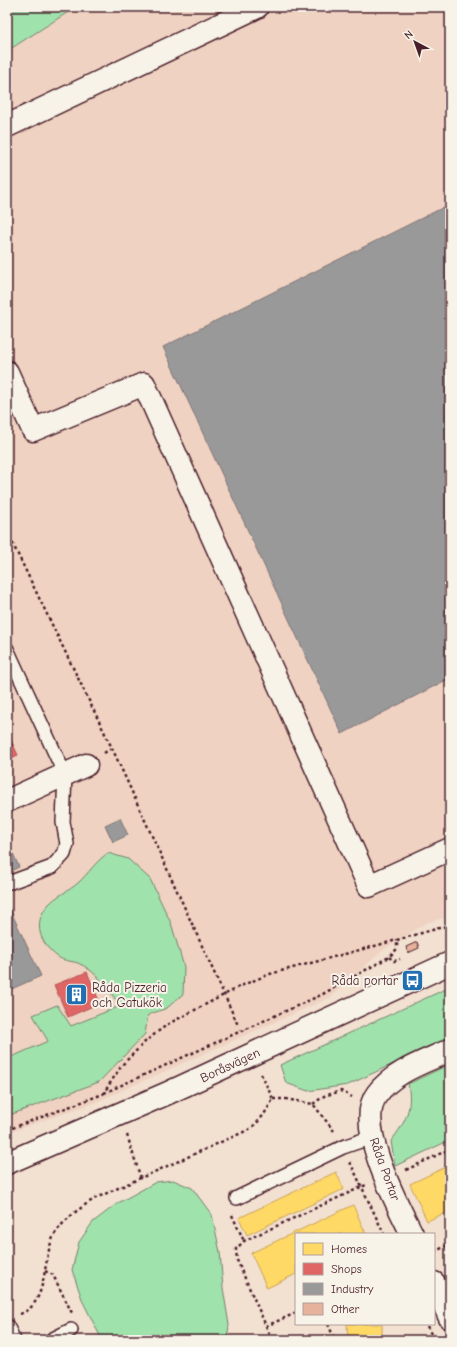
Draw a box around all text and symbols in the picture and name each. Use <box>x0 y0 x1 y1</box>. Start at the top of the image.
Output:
north arrow <box>395 22 435 62</box>
text: N <box>402 28 416 42</box>
bus stop icon: Råda portar <box>400 967 426 993</box>
place label: Råda portar <box>332 973 399 988</box>
place label: Råda Pizzeria och Gatukök <box>92 980 167 1010</box>
building icon: Råda Pizzeria och Gatukök <box>64 981 90 1007</box>
street label: Boråsvägen <box>198 1045 262 1085</box>
street label: Råda Portar <box>367 1135 404 1203</box>
legend <box>295 1233 435 1325</box>
text: Homes <box>331 1242 367 1256</box>
text: Shops <box>331 1262 362 1276</box>
text: Industry <box>331 1282 374 1296</box>
text: Other <box>331 1302 360 1316</box>

